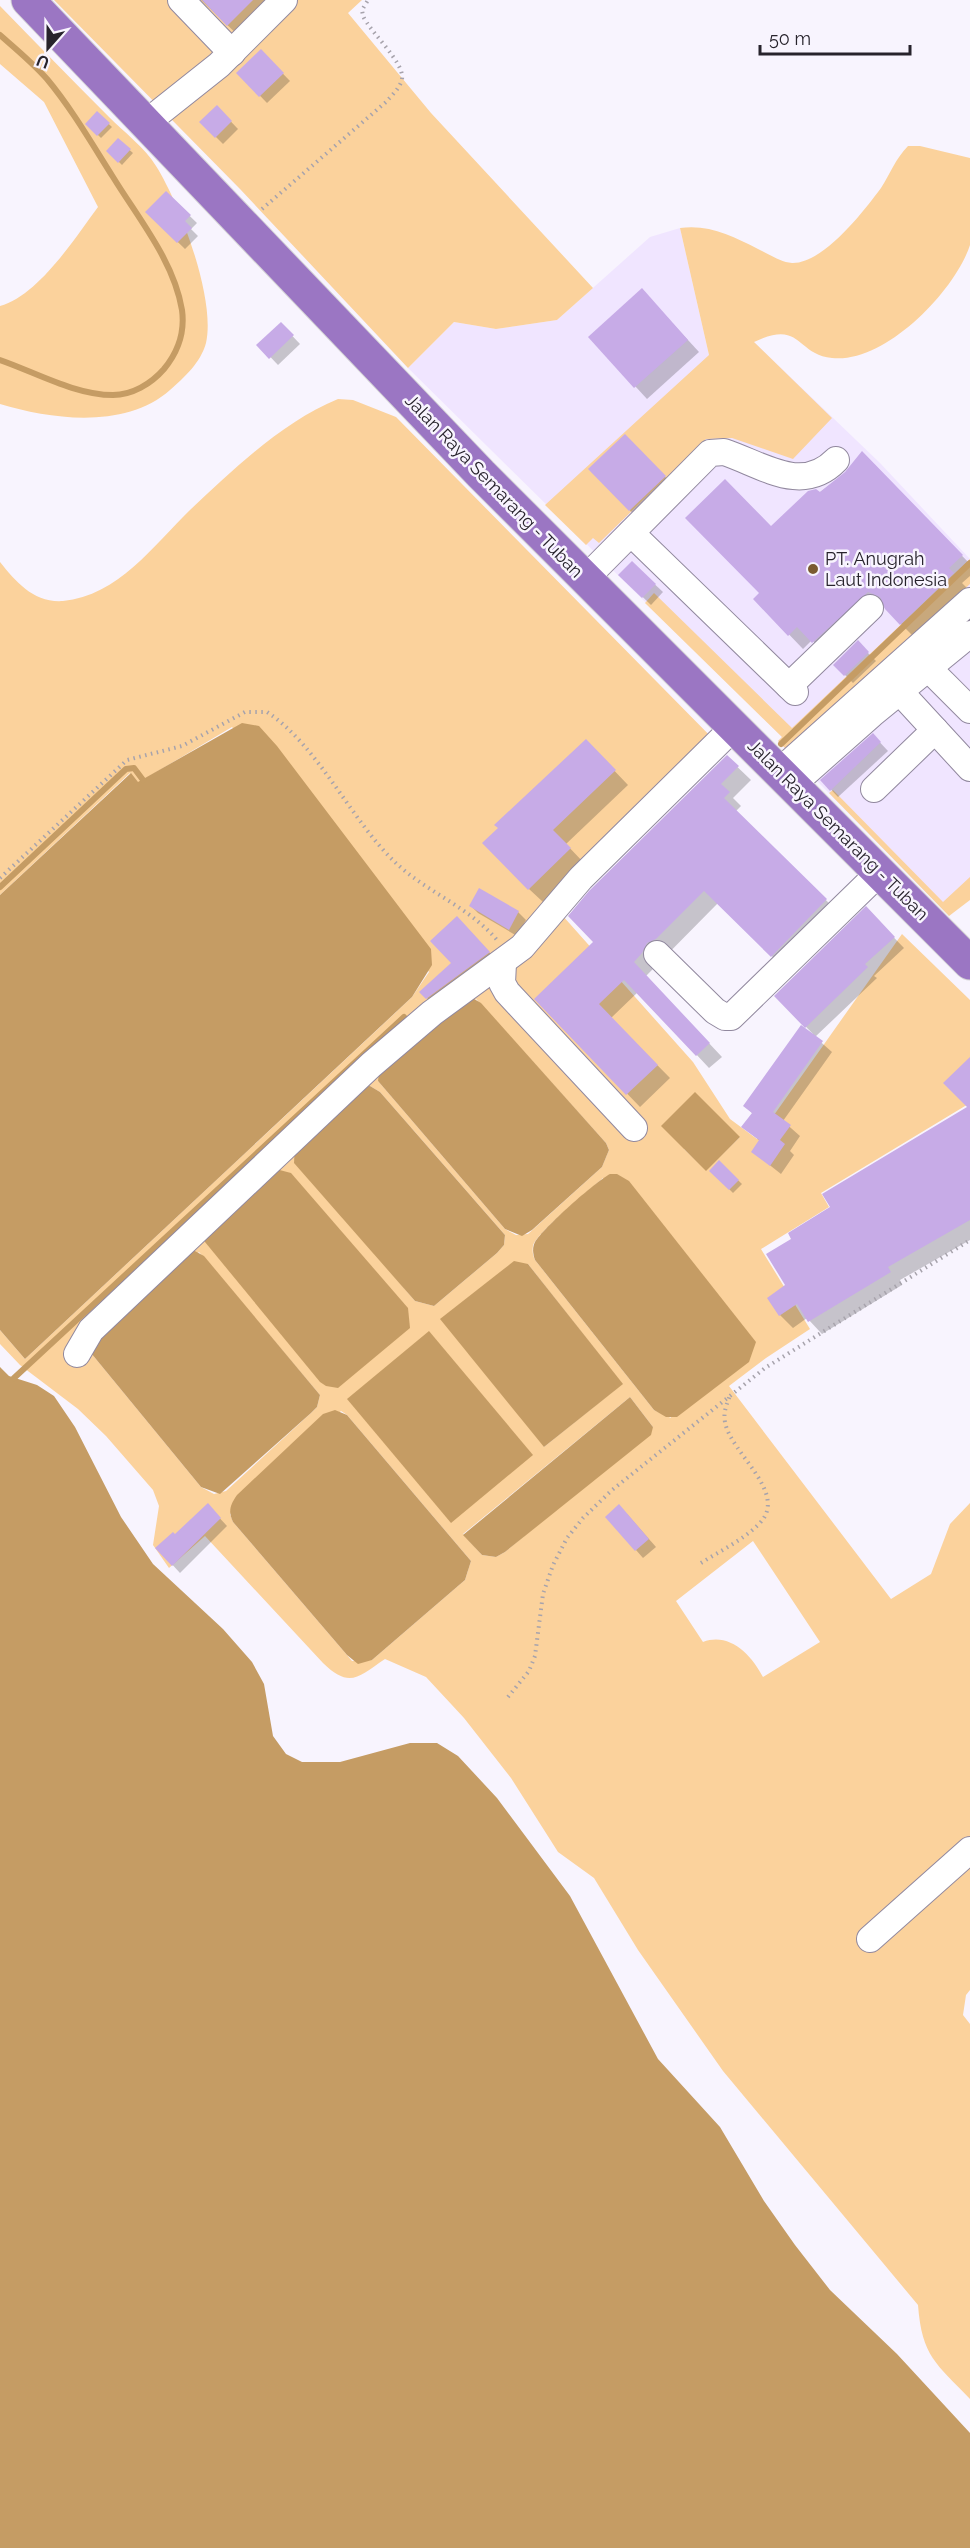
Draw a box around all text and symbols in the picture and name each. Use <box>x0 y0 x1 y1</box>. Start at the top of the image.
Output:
north arrow <box>18 18 78 78</box>
scale bar <box>760 18 910 56</box>
text: 50 m <box>769 28 811 49</box>
text: U <box>34 51 52 73</box>
street label: Jalan Raya Semarang - Tuban <box>401 390 588 582</box>
place label: PT. Anugrah Laut Indonesia <box>825 548 947 590</box>
marker: PT. Anugrah Laut Indonesia <box>806 562 820 576</box>
street label: Jalan Raya Semarang - Tuban <box>744 735 933 924</box>

